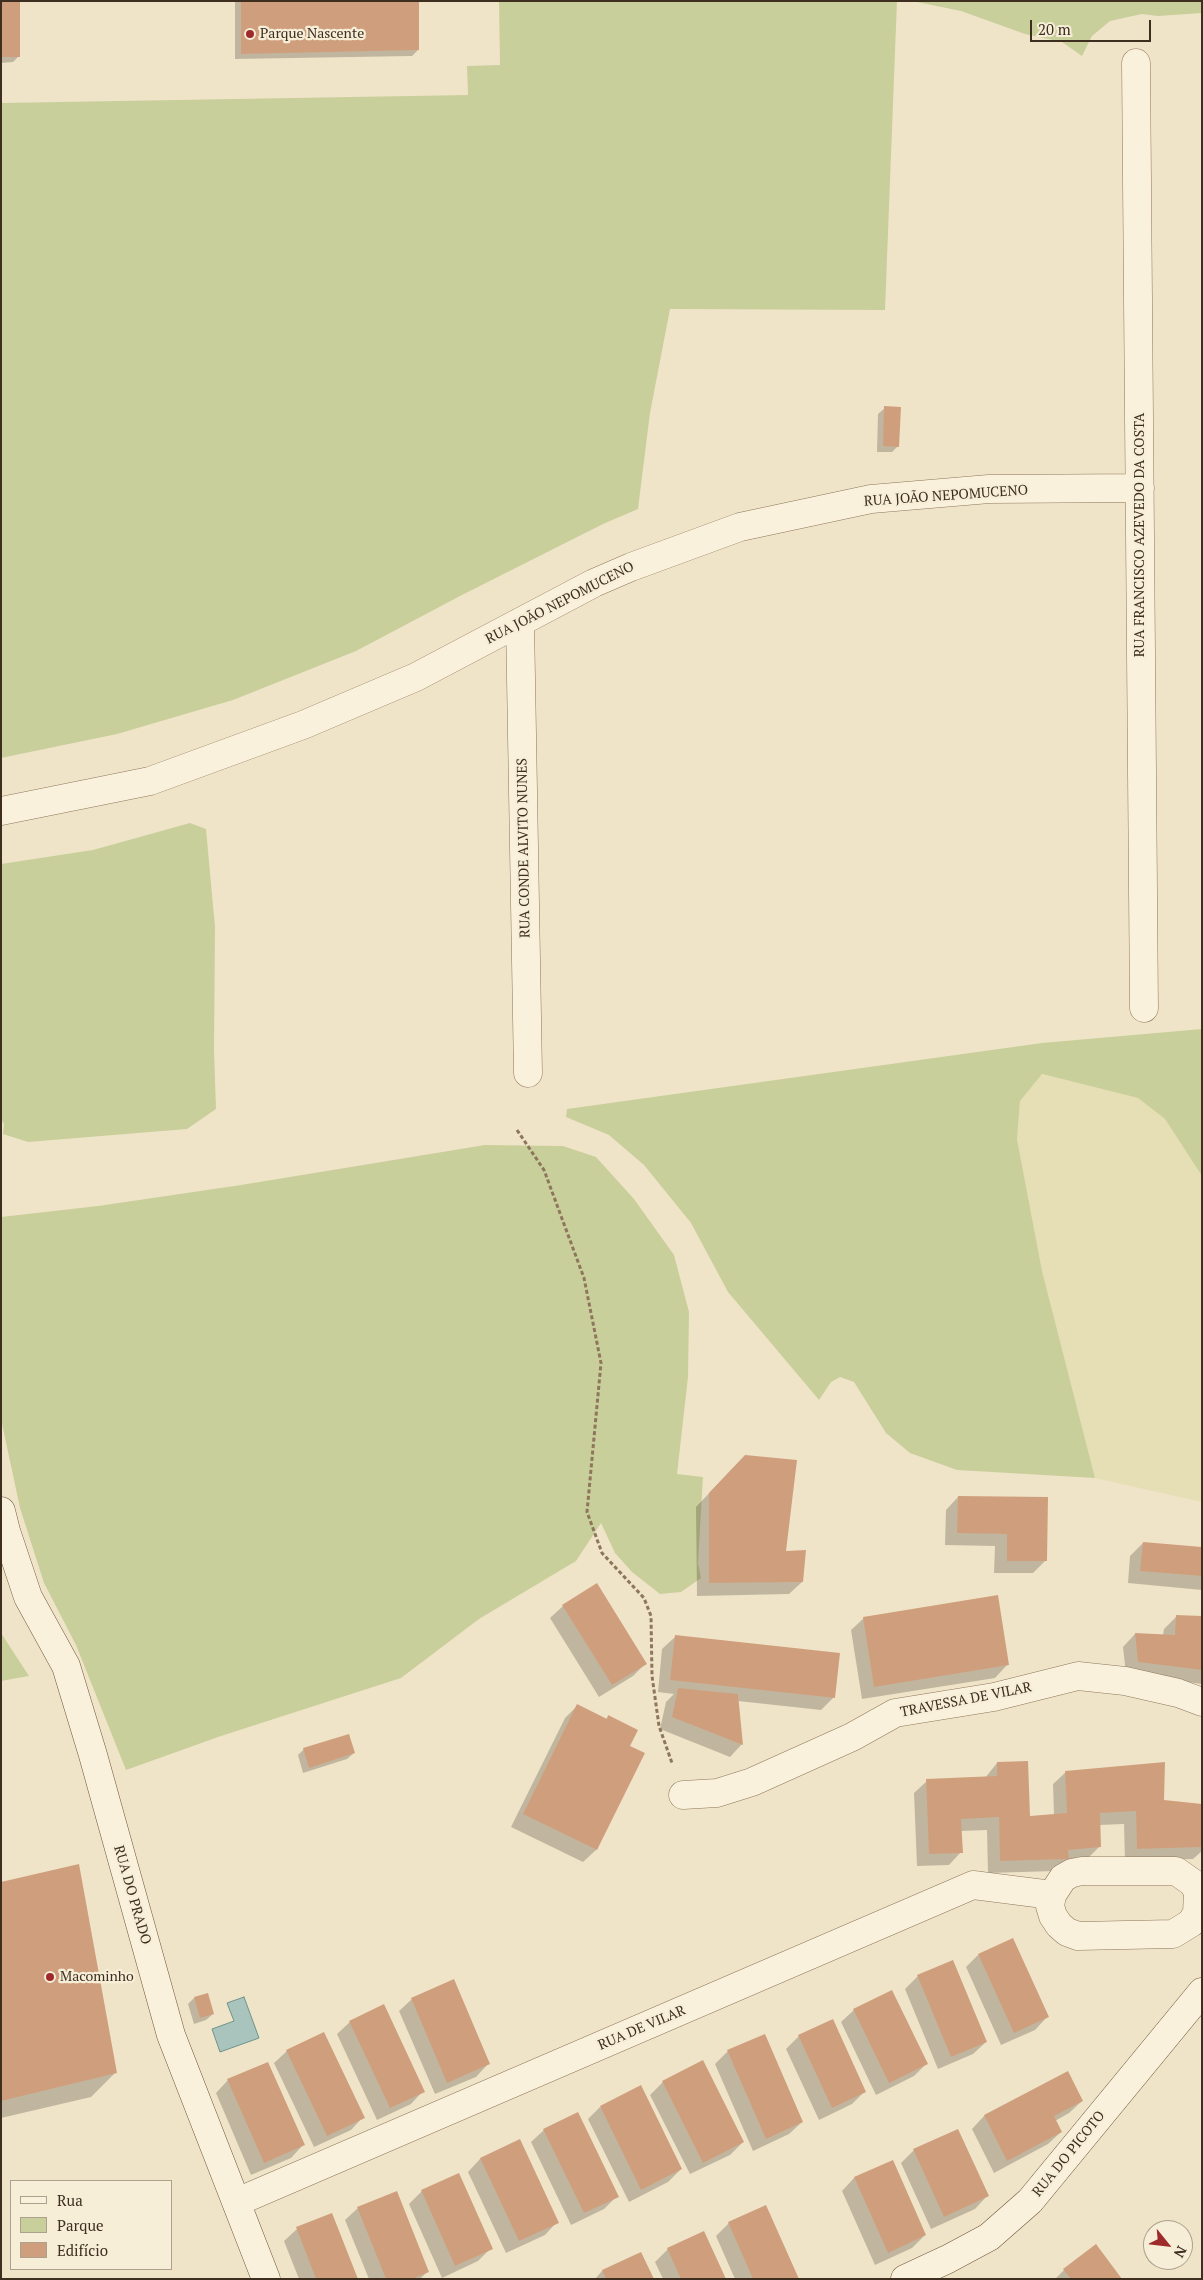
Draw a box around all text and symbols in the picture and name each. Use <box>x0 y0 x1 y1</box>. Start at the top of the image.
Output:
scale bar <box>1033 10 1154 42</box>
text: 20 m <box>1038 19 1071 39</box>
place label: Parque Nascente <box>260 26 364 42</box>
marker: Parque Nascente <box>244 28 256 40</box>
street label: RUA FRANCISCO AZEVEDO DA COSTA <box>1132 413 1148 657</box>
street label: RUA JOÃO NEPOMUCENO <box>863 482 1029 510</box>
street label: RUA JOÃO NEPOMUCENO <box>483 558 637 648</box>
street label: RUA CONDE ALVITO NUNES <box>514 758 534 938</box>
street label: TRAVESSA DE VILAR <box>899 1679 1033 1721</box>
street label: RUA DO PRADO <box>110 1844 154 1946</box>
place label: Macominho <box>60 1969 134 1985</box>
marker: Macominho <box>44 1971 56 1983</box>
street label: RUA DE VILAR <box>596 2002 688 2054</box>
street label: RUA DO PICOTO <box>1029 2108 1109 2200</box>
legend <box>10 2180 172 2270</box>
text: Rua <box>57 2190 83 2210</box>
text: Parque <box>57 2215 104 2235</box>
north arrow <box>1143 2220 1193 2270</box>
text: Edifício <box>57 2240 108 2260</box>
text: N <box>1170 2243 1192 2261</box>

